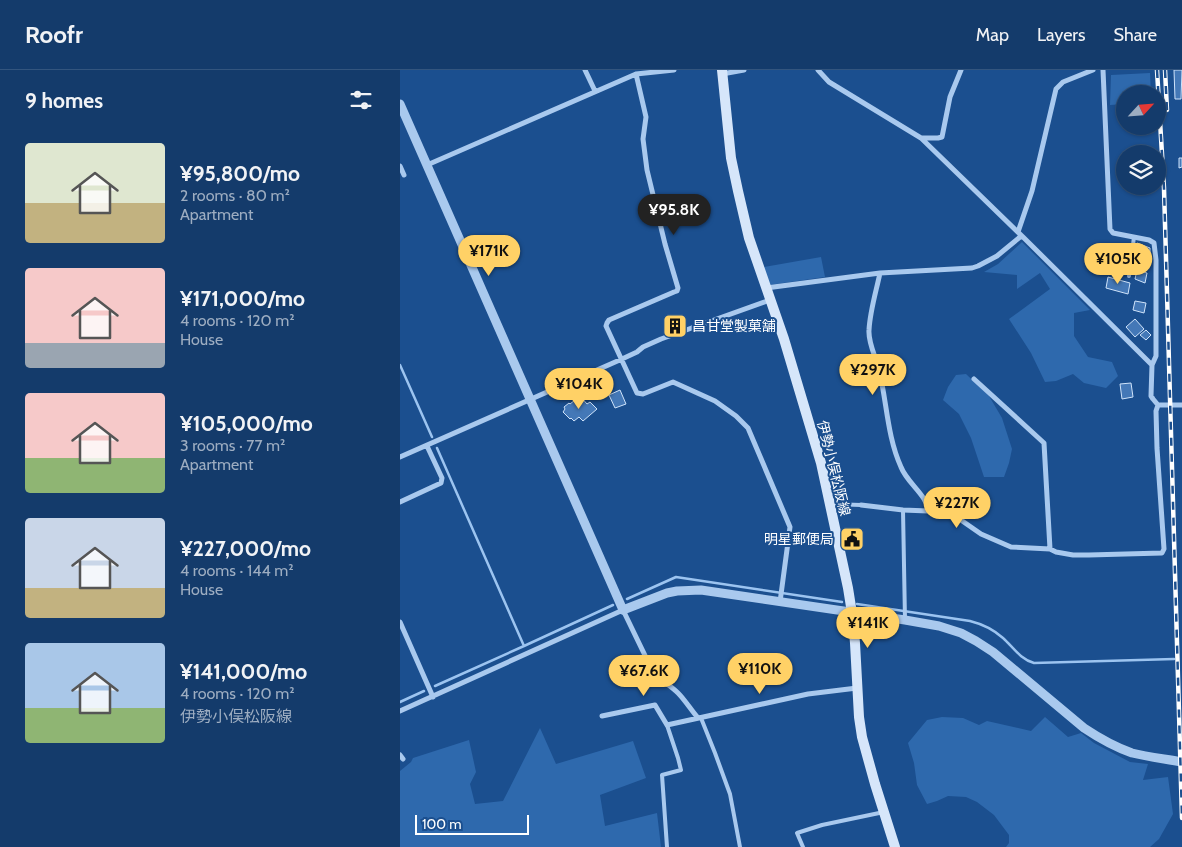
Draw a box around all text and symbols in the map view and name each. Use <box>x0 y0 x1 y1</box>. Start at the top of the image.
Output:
text: Roofr <box>25 20 83 49</box>
text: Map <box>976 24 1009 46</box>
text: Layers <box>1037 24 1086 46</box>
text: Share <box>1114 24 1157 46</box>
north arrow <box>1116 85 1166 135</box>
map controls <box>1116 85 1166 195</box>
icon: filters <box>347 86 375 114</box>
text: 9 homes <box>25 88 103 113</box>
button: layers <box>1116 145 1166 195</box>
text: ¥95,800/mo <box>180 161 300 186</box>
icon: home <box>65 163 125 223</box>
text: 2 rooms · 80 m² <box>180 186 290 205</box>
pin: ¥95.8K <box>633 194 715 236</box>
text: ¥95.8K <box>649 200 699 219</box>
text: Apartment <box>180 205 253 224</box>
pin: ¥171K <box>454 234 524 277</box>
text: ¥171K <box>469 241 509 260</box>
pin: ¥105K <box>1083 242 1153 285</box>
text: ¥105K <box>1095 249 1141 268</box>
text: ¥171,000/mo <box>180 286 305 311</box>
icon: home <box>65 288 125 348</box>
text: 4 rooms · 120 m² <box>180 311 295 330</box>
building icon: 昌甘堂製菓舗 <box>662 313 688 339</box>
place label: 昌甘堂製菓舗 <box>692 317 776 335</box>
text: House <box>180 330 223 349</box>
pin: ¥297K <box>838 354 908 396</box>
text: ¥297K <box>850 360 896 379</box>
pin: ¥104K <box>544 368 614 410</box>
text: ¥104K <box>556 374 602 393</box>
text: ¥105,000/mo <box>180 411 313 436</box>
icon: home <box>65 413 125 473</box>
street label: 伊勢小俣松阪線 <box>813 418 855 518</box>
text: 3 rooms · 77 m² <box>180 436 285 455</box>
text: Apartment <box>180 455 253 474</box>
pin: ¥227K <box>922 486 992 529</box>
text: ¥227K <box>935 493 979 512</box>
public building icon: 明星郵便局 <box>839 526 865 552</box>
place label: 明星郵便局 <box>764 530 834 548</box>
text: ¥227,000/mo <box>180 536 311 561</box>
icon: home <box>65 538 125 598</box>
text: 4 rooms · 144 m² <box>180 561 294 580</box>
text: House <box>180 580 223 599</box>
pin: ¥141K <box>833 606 903 649</box>
text: ¥141K <box>847 613 889 632</box>
pin: ¥110K <box>725 652 795 695</box>
pin: ¥67.6K <box>603 654 685 697</box>
text: ¥141,000/mo <box>180 659 307 684</box>
text: ¥110K <box>739 659 781 678</box>
text: ¥67.6K <box>620 661 668 680</box>
icon: home <box>65 663 125 723</box>
text: 4 rooms · 120 m² <box>180 684 295 703</box>
text: 伊勢小俣松阪線 <box>180 707 292 726</box>
scale bar <box>415 812 529 835</box>
text: 100 m <box>422 815 462 833</box>

